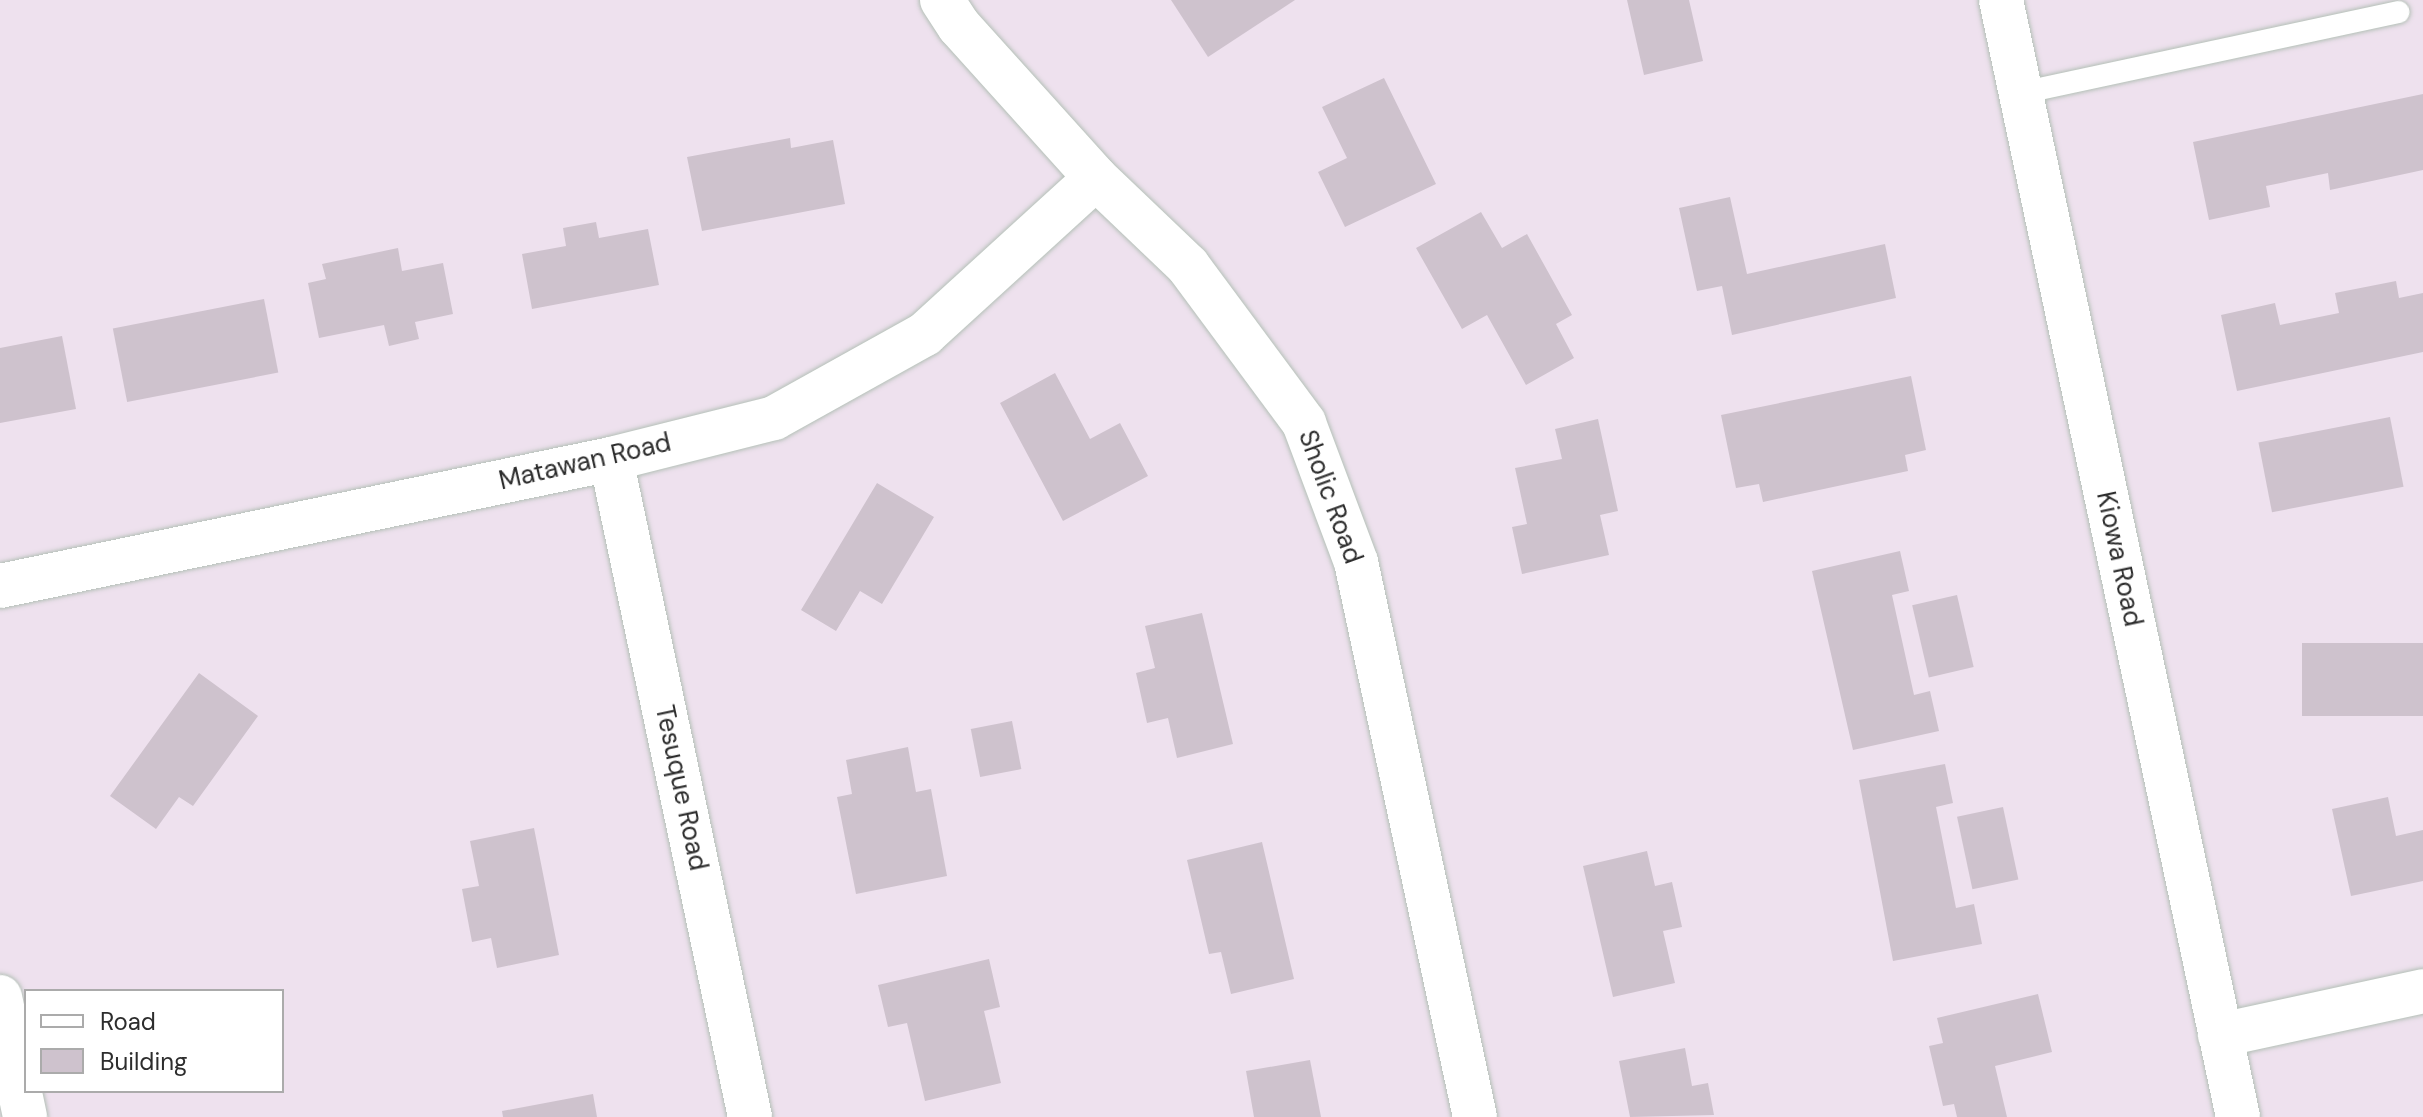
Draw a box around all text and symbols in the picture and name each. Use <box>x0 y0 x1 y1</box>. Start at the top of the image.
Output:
street label: Sholic Road <box>1291 426 1369 568</box>
street label: Matawan Road <box>496 427 674 497</box>
street label: Kiowa Road <box>2089 489 2149 629</box>
street label: Tesuque Road <box>648 702 714 874</box>
legend <box>24 989 284 1093</box>
text: Road <box>100 1006 156 1037</box>
text: Building <box>100 1046 187 1077</box>

